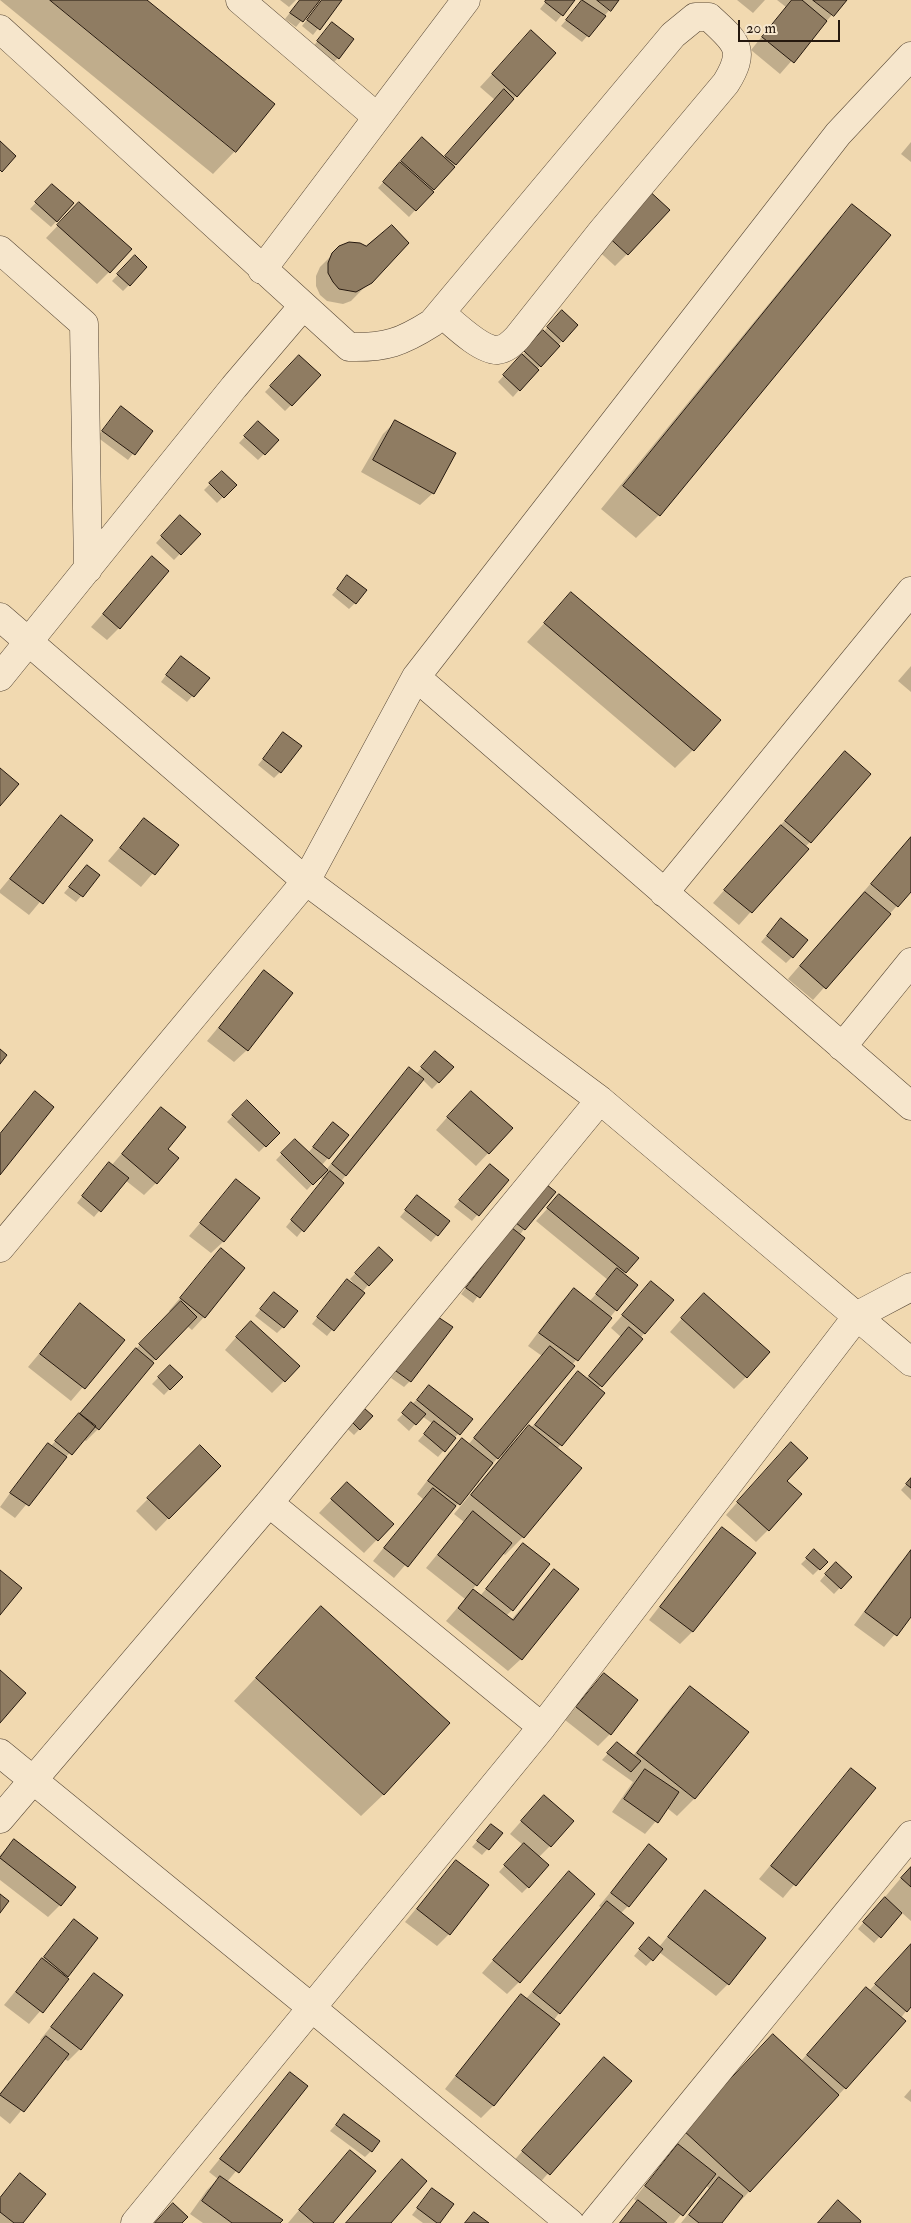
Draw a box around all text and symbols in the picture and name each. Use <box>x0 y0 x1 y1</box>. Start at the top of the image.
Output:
scale bar <box>741 10 844 42</box>
text: 20 m <box>746 19 776 38</box>

